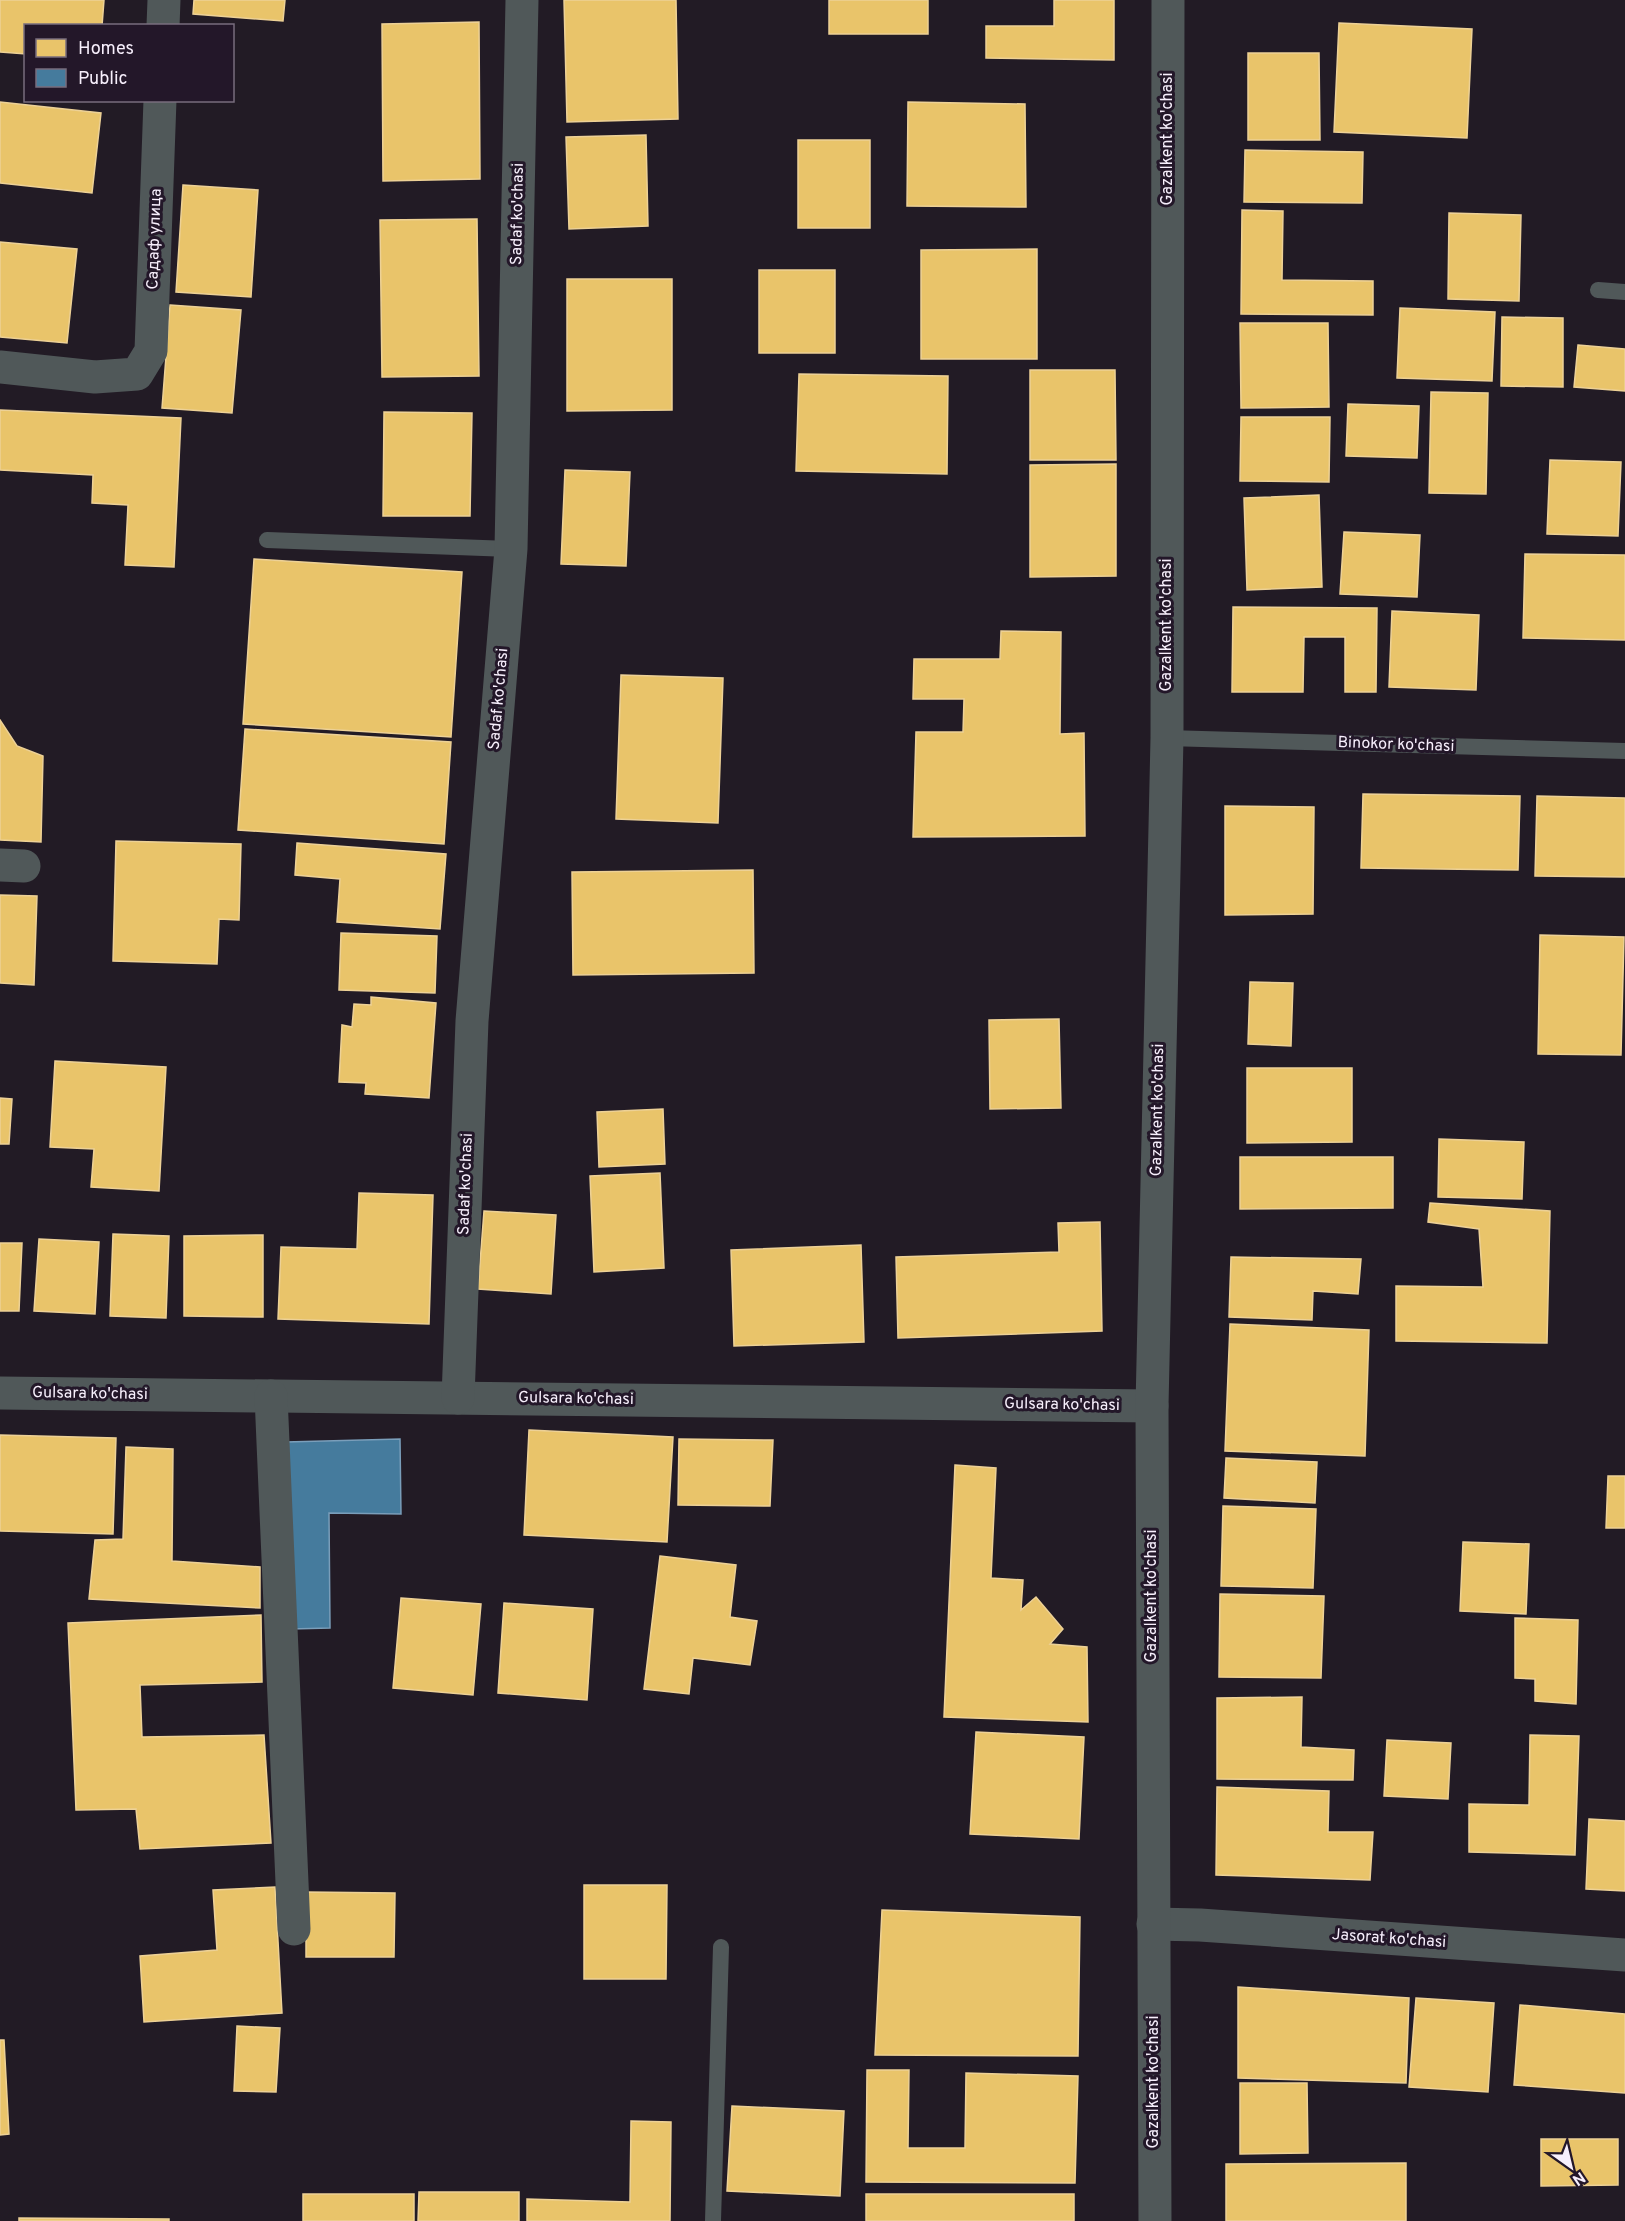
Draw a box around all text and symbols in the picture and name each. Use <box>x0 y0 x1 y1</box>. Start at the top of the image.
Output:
legend <box>24 24 234 102</box>
text: Homes <box>78 38 134 61</box>
text: Public <box>78 68 128 91</box>
street label: Gazalkent ko'chasi <box>1158 73 1178 205</box>
street label: Sadaf ko'chasi <box>507 163 529 265</box>
street label: Садаф улица <box>143 188 167 290</box>
street label: Gazalkent ko'chasi <box>1157 559 1177 691</box>
street label: Sadaf ko'chasi <box>485 647 513 751</box>
street label: Binokor ko'chasi <box>1337 733 1455 757</box>
street label: Gazalkent ko'chasi <box>1147 1043 1169 1177</box>
street label: Sadaf ko'chasi <box>454 1133 478 1235</box>
street label: Gulsara ko'chasi <box>32 1383 148 1405</box>
street label: Gulsara ko'chasi <box>518 1388 634 1410</box>
street label: Gulsara ko'chasi <box>1004 1394 1120 1416</box>
street label: Gazalkent ko'chasi <box>1142 1530 1162 1662</box>
street label: Jasorat ko'chasi <box>1331 1925 1447 1953</box>
street label: Gazalkent ko'chasi <box>1144 2016 1164 2148</box>
north arrow <box>1541 2137 1601 2197</box>
text: N <box>1568 2166 1589 2189</box>

